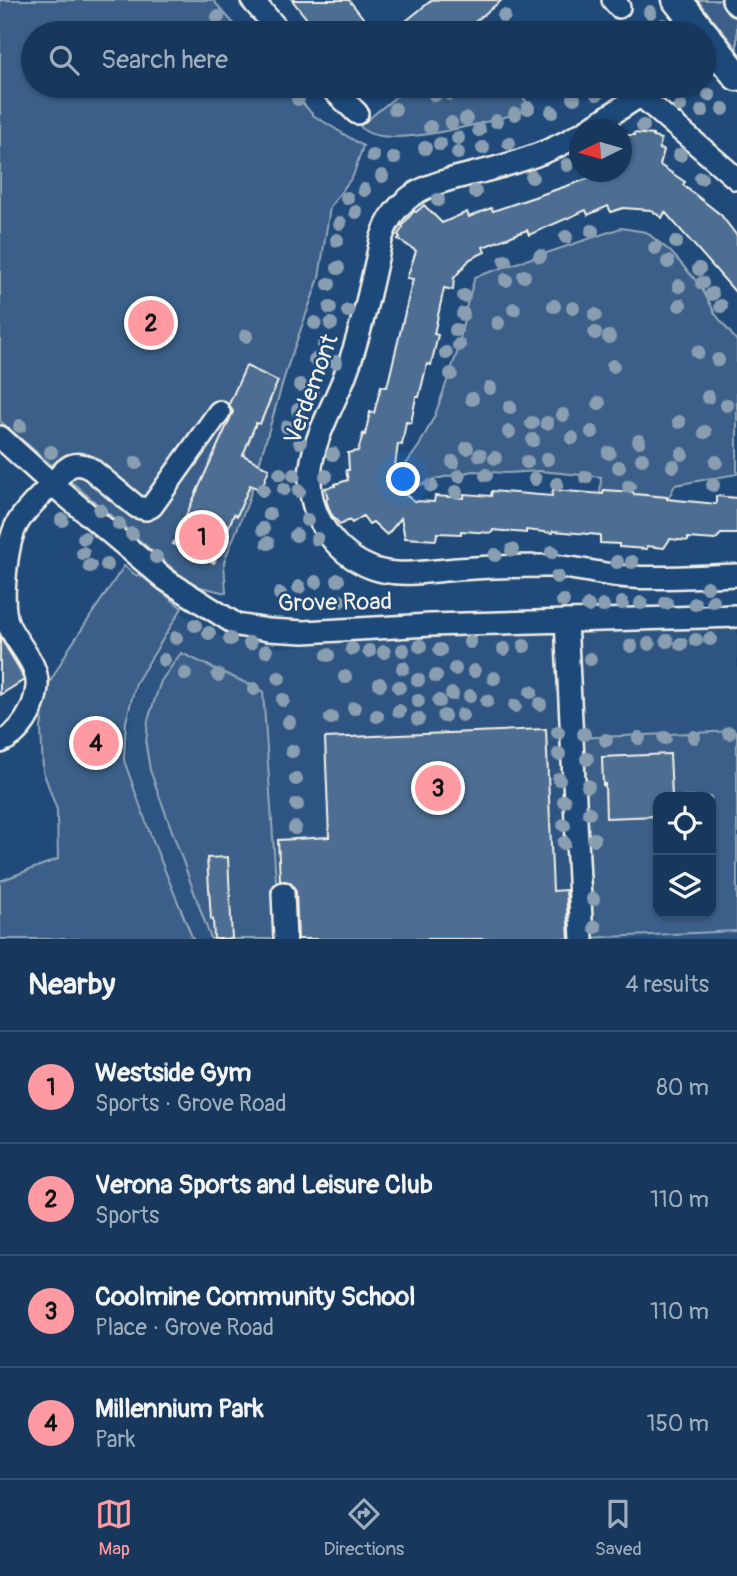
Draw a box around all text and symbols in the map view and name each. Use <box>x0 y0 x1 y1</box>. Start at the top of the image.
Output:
search box <box>21 21 716 98</box>
icon: search <box>45 41 83 79</box>
text: Search here <box>101 44 228 76</box>
north arrow <box>569 119 632 182</box>
pin: 2 <box>128 297 174 349</box>
street label: Verdemont <box>278 330 345 448</box>
your location <box>386 462 420 496</box>
pin: 1 <box>179 511 225 563</box>
street label: Grove Road <box>278 587 392 618</box>
pin: 4 <box>73 717 119 769</box>
pin: 3 <box>415 762 461 814</box>
map controls <box>653 792 716 918</box>
button: locate <box>653 792 716 855</box>
button: layers <box>653 855 716 918</box>
text: Nearby <box>28 966 115 1003</box>
text: 4 results <box>625 970 709 999</box>
text: Westside Gym <box>95 1057 251 1089</box>
text: 1 <box>47 1073 56 1102</box>
text: 80 m <box>656 1073 709 1102</box>
text: Sports · Grove Road <box>95 1089 286 1118</box>
text: Verona Sports and Leisure Club <box>95 1169 433 1201</box>
text: 2 <box>45 1185 57 1214</box>
text: 110 m <box>650 1185 709 1214</box>
text: Sports <box>95 1201 159 1230</box>
text: Coolmine Community School <box>95 1281 416 1313</box>
text: 3 <box>45 1297 57 1326</box>
text: 110 m <box>650 1297 709 1326</box>
text: Place · Grove Road <box>95 1313 274 1342</box>
text: Millennium Park <box>95 1393 264 1425</box>
text: 4 <box>44 1409 58 1438</box>
text: 150 m <box>646 1409 709 1438</box>
text: Park <box>95 1425 135 1454</box>
tab: Map <box>95 1495 133 1561</box>
tab: Directions <box>324 1495 404 1561</box>
tab: Saved <box>595 1495 642 1561</box>

